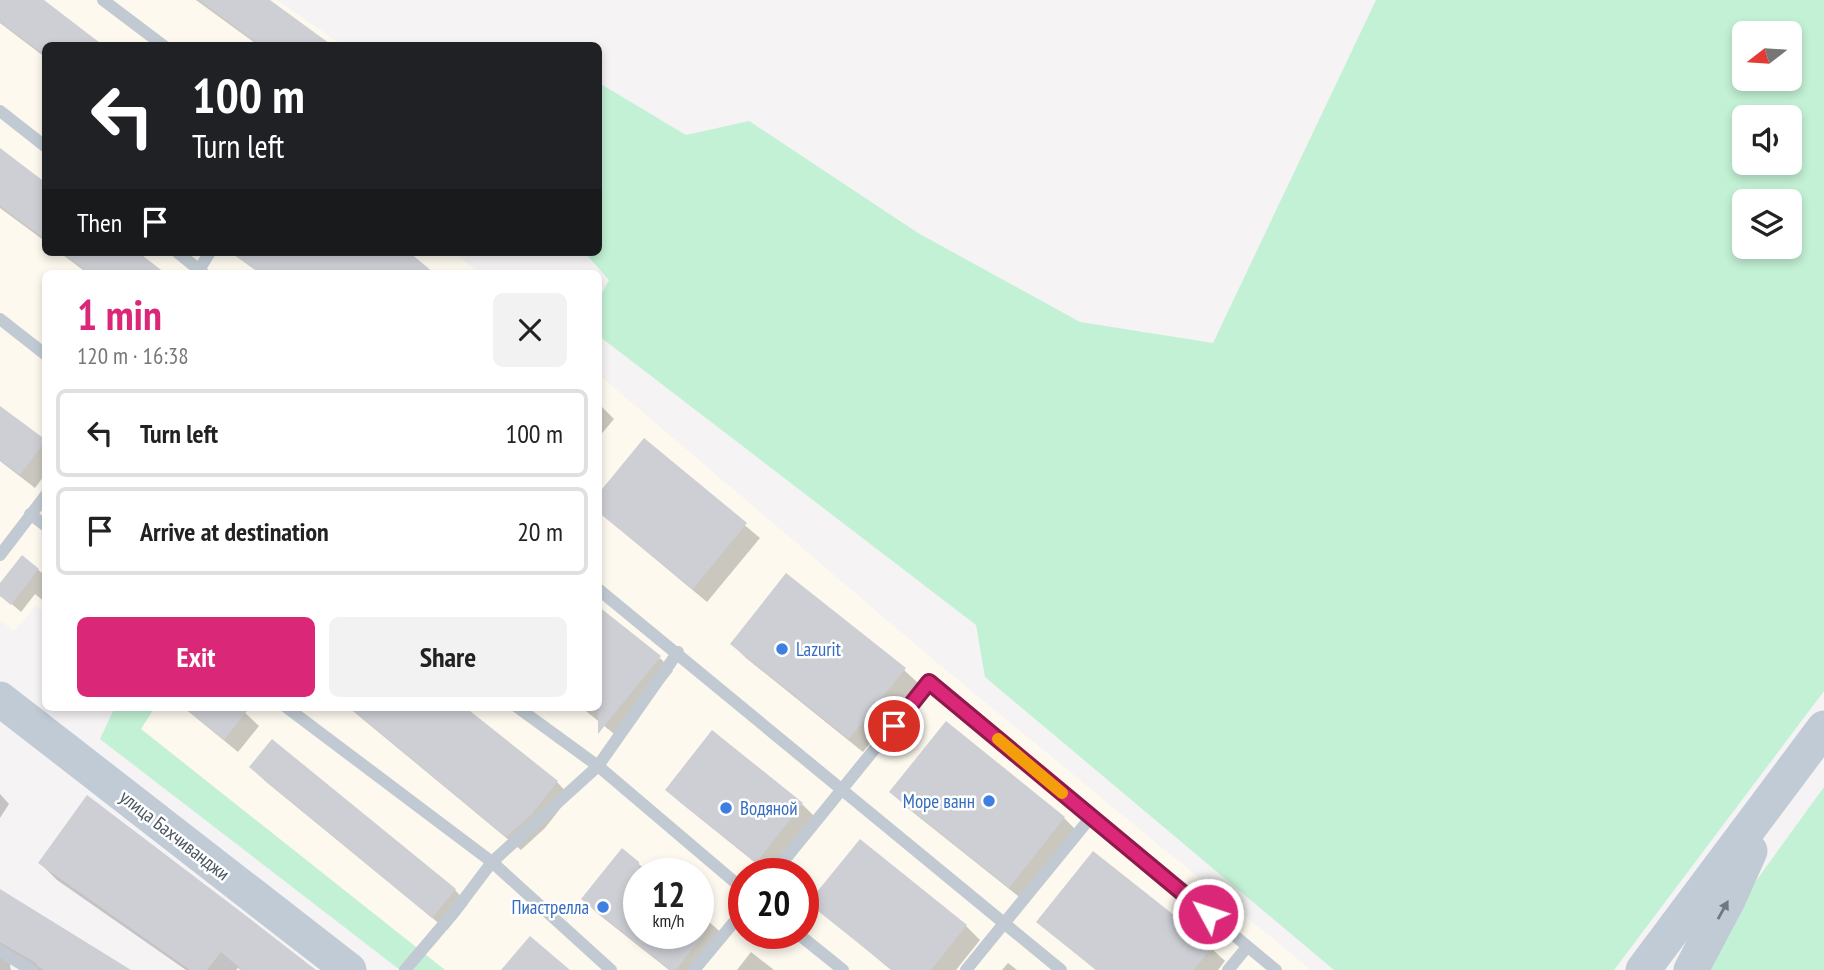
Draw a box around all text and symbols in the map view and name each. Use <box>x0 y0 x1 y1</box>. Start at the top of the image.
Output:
north arrow <box>1732 21 1802 91</box>
map controls <box>1732 21 1802 259</box>
text: 100 m <box>192 63 305 127</box>
icon: left <box>77 70 168 161</box>
button: sound <box>1732 105 1802 175</box>
text: Turn left <box>192 125 284 167</box>
button: layers <box>1732 189 1802 259</box>
icon: arrive <box>136 203 174 241</box>
text: Then <box>77 206 122 239</box>
text: 1 min <box>77 287 162 342</box>
button: close <box>493 293 567 367</box>
text: 120 m · 16:38 <box>77 341 189 370</box>
icon: left <box>81 414 119 452</box>
text: Turn left <box>140 417 218 450</box>
text: 100 m <box>505 417 563 450</box>
icon: arrive <box>81 512 119 550</box>
text: Arrive at destination <box>140 515 329 548</box>
text: 20 m <box>517 515 563 548</box>
button: Exit <box>77 617 315 697</box>
button: Share <box>329 617 567 697</box>
place label: Lazurit <box>796 637 842 661</box>
marker: Lazurit <box>774 641 790 657</box>
pin <box>864 696 924 756</box>
icon: arrive <box>875 707 913 745</box>
street label: улица Бахчиванджи <box>115 785 235 885</box>
place label: Море ванн <box>903 789 975 813</box>
marker: Море ванн <box>981 793 997 809</box>
place label: Водяной <box>740 796 798 820</box>
marker: Водяной <box>718 800 734 816</box>
speed limit sign: 20 <box>728 858 819 949</box>
text: 12 <box>652 871 685 917</box>
position arrow <box>1171 877 1245 951</box>
place label: Пиастрелла <box>512 895 589 919</box>
marker: Пиастрелла <box>595 899 611 915</box>
one-way arrow <box>1717 900 1729 920</box>
text: km/h <box>653 909 684 932</box>

